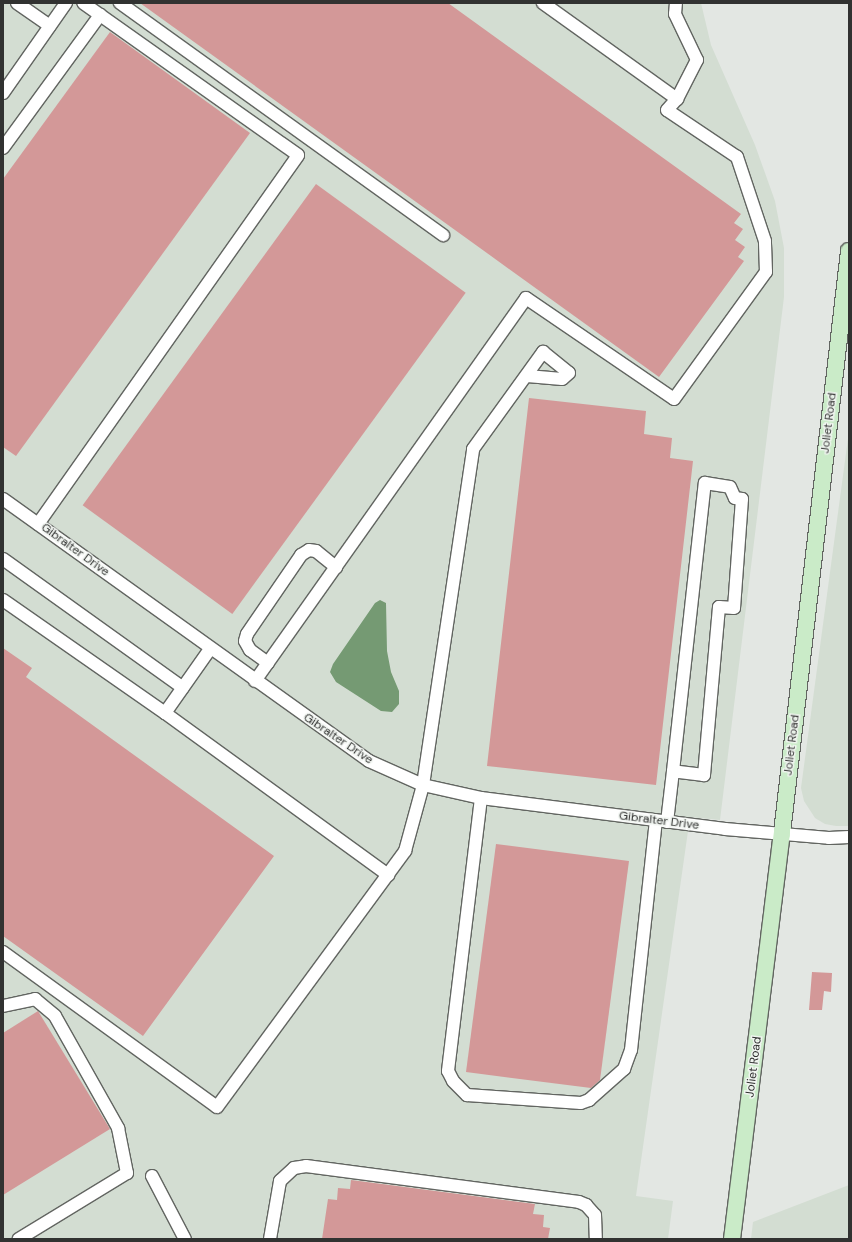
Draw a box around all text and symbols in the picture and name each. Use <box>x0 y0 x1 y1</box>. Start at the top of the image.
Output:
street label: Joliet Road <box>818 392 840 454</box>
street label: Gibralter Drive <box>38 521 112 579</box>
street label: Gibralter Drive <box>301 711 375 767</box>
street label: Joliet Road <box>781 714 803 776</box>
street label: Gibralter Drive <box>618 809 700 833</box>
street label: Joliet Road <box>743 1036 765 1098</box>

